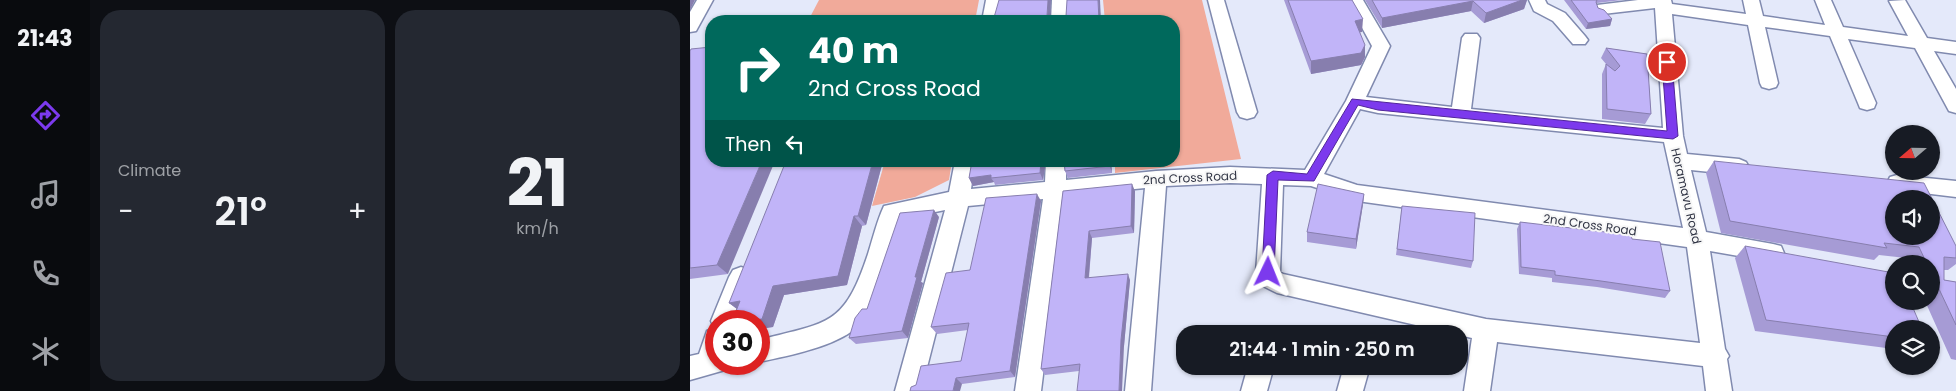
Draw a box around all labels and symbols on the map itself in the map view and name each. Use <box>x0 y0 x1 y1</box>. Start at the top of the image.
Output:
pin <box>1646 41 1688 83</box>
north arrow <box>1885 125 1940 180</box>
street label: Horamavu Road <box>1667 146 1706 245</box>
street label: 2nd Cross Road <box>1142 167 1237 188</box>
street label: 2nd Cross Road <box>1542 210 1638 239</box>
position arrow <box>1241 245 1293 297</box>
speed limit sign: 30 <box>705 310 770 375</box>

